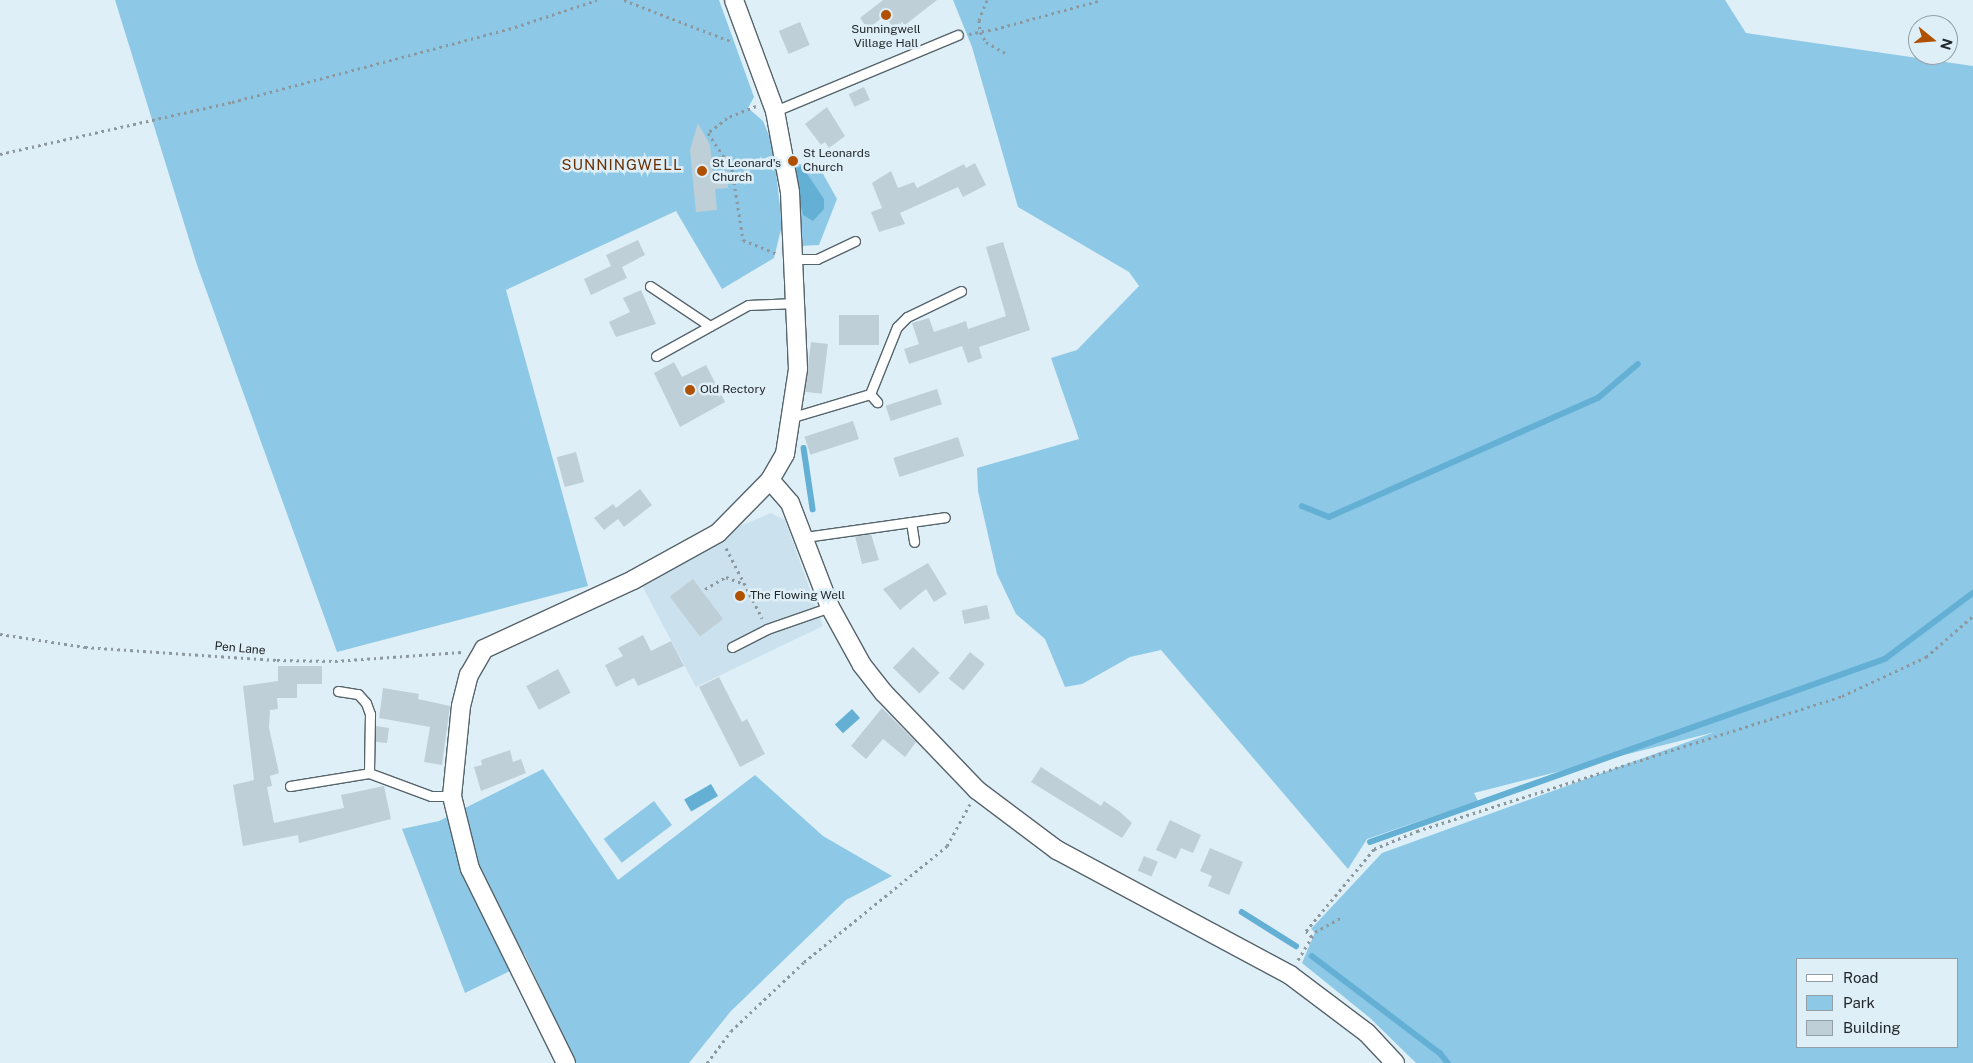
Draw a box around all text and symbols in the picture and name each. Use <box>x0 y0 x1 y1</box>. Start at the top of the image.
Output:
marker: Sunningwell Village Hall <box>880 9 892 21</box>
north arrow <box>1908 15 1958 65</box>
place label: Sunningwell Village Hall <box>851 23 921 51</box>
text: N <box>1937 37 1956 52</box>
place label: St Leonards Church <box>803 147 870 175</box>
marker: St Leonards Church <box>787 155 799 167</box>
district label: SUNNINGWELL <box>560 156 684 174</box>
place label: St Leonard's Church <box>712 157 781 185</box>
marker: St Leonard's Church <box>696 165 708 177</box>
place label: Old Rectory <box>700 383 766 397</box>
marker: Old Rectory <box>684 384 696 396</box>
place label: The Flowing Well <box>750 589 845 603</box>
marker: The Flowing Well <box>734 590 746 602</box>
street label: Pen Lane <box>214 640 266 658</box>
legend <box>1796 958 1958 1048</box>
text: Road <box>1843 969 1879 986</box>
text: Park <box>1843 994 1875 1011</box>
text: Building <box>1843 1019 1901 1036</box>

